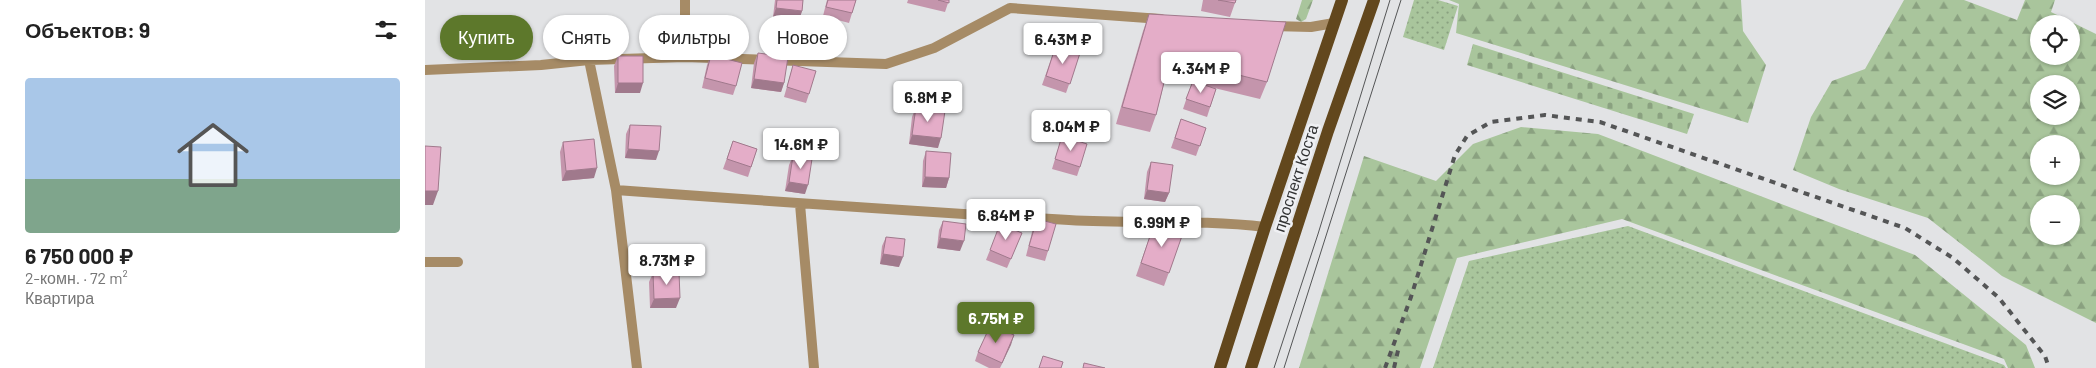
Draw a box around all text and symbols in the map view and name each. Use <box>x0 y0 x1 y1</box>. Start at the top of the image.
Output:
chip: Купить <box>440 15 533 60</box>
chip: Снять <box>543 15 629 60</box>
chip: Фильтры <box>639 15 749 60</box>
chip: Новое <box>759 15 847 60</box>
map controls <box>2030 15 2080 245</box>
button: locate <box>2030 15 2080 65</box>
icon: filters <box>372 16 400 44</box>
text: Объектов: 9 <box>25 17 150 42</box>
pin: 6.43M ₽ <box>1017 22 1109 65</box>
text: 6.43M ₽ <box>1034 29 1092 48</box>
pin: 4.34M ₽ <box>1155 52 1247 94</box>
text: 4.34M ₽ <box>1172 58 1230 77</box>
button: layers <box>2030 75 2080 125</box>
pin: 6.8M ₽ <box>887 80 969 123</box>
text: 6.8M ₽ <box>904 87 952 106</box>
icon: home <box>168 110 258 200</box>
pin: 8.04M ₽ <box>1025 110 1117 152</box>
text: 8.04M ₽ <box>1042 116 1100 135</box>
street label: проспект Коста <box>1269 122 1321 234</box>
pin: 14.6M ₽ <box>755 128 847 170</box>
text: 14.6M ₽ <box>774 134 828 153</box>
button: + <box>2030 135 2080 185</box>
button: − <box>2030 195 2080 245</box>
pin: 6.84M ₽ <box>960 198 1052 241</box>
text: 6.84M ₽ <box>977 205 1035 224</box>
pin: 6.99M ₽ <box>1116 206 1208 248</box>
text: 6.99M ₽ <box>1134 212 1190 231</box>
text: 6 750 000 ₽ <box>25 243 133 268</box>
pin: 8.73M ₽ <box>621 244 713 286</box>
text: 8.73M ₽ <box>639 250 695 269</box>
text: 2-комн. · 72 m² <box>25 268 128 287</box>
text: Квартира <box>25 288 94 307</box>
pin: 6.75M ₽ <box>950 302 1042 344</box>
text: 6.75M ₽ <box>968 308 1024 327</box>

